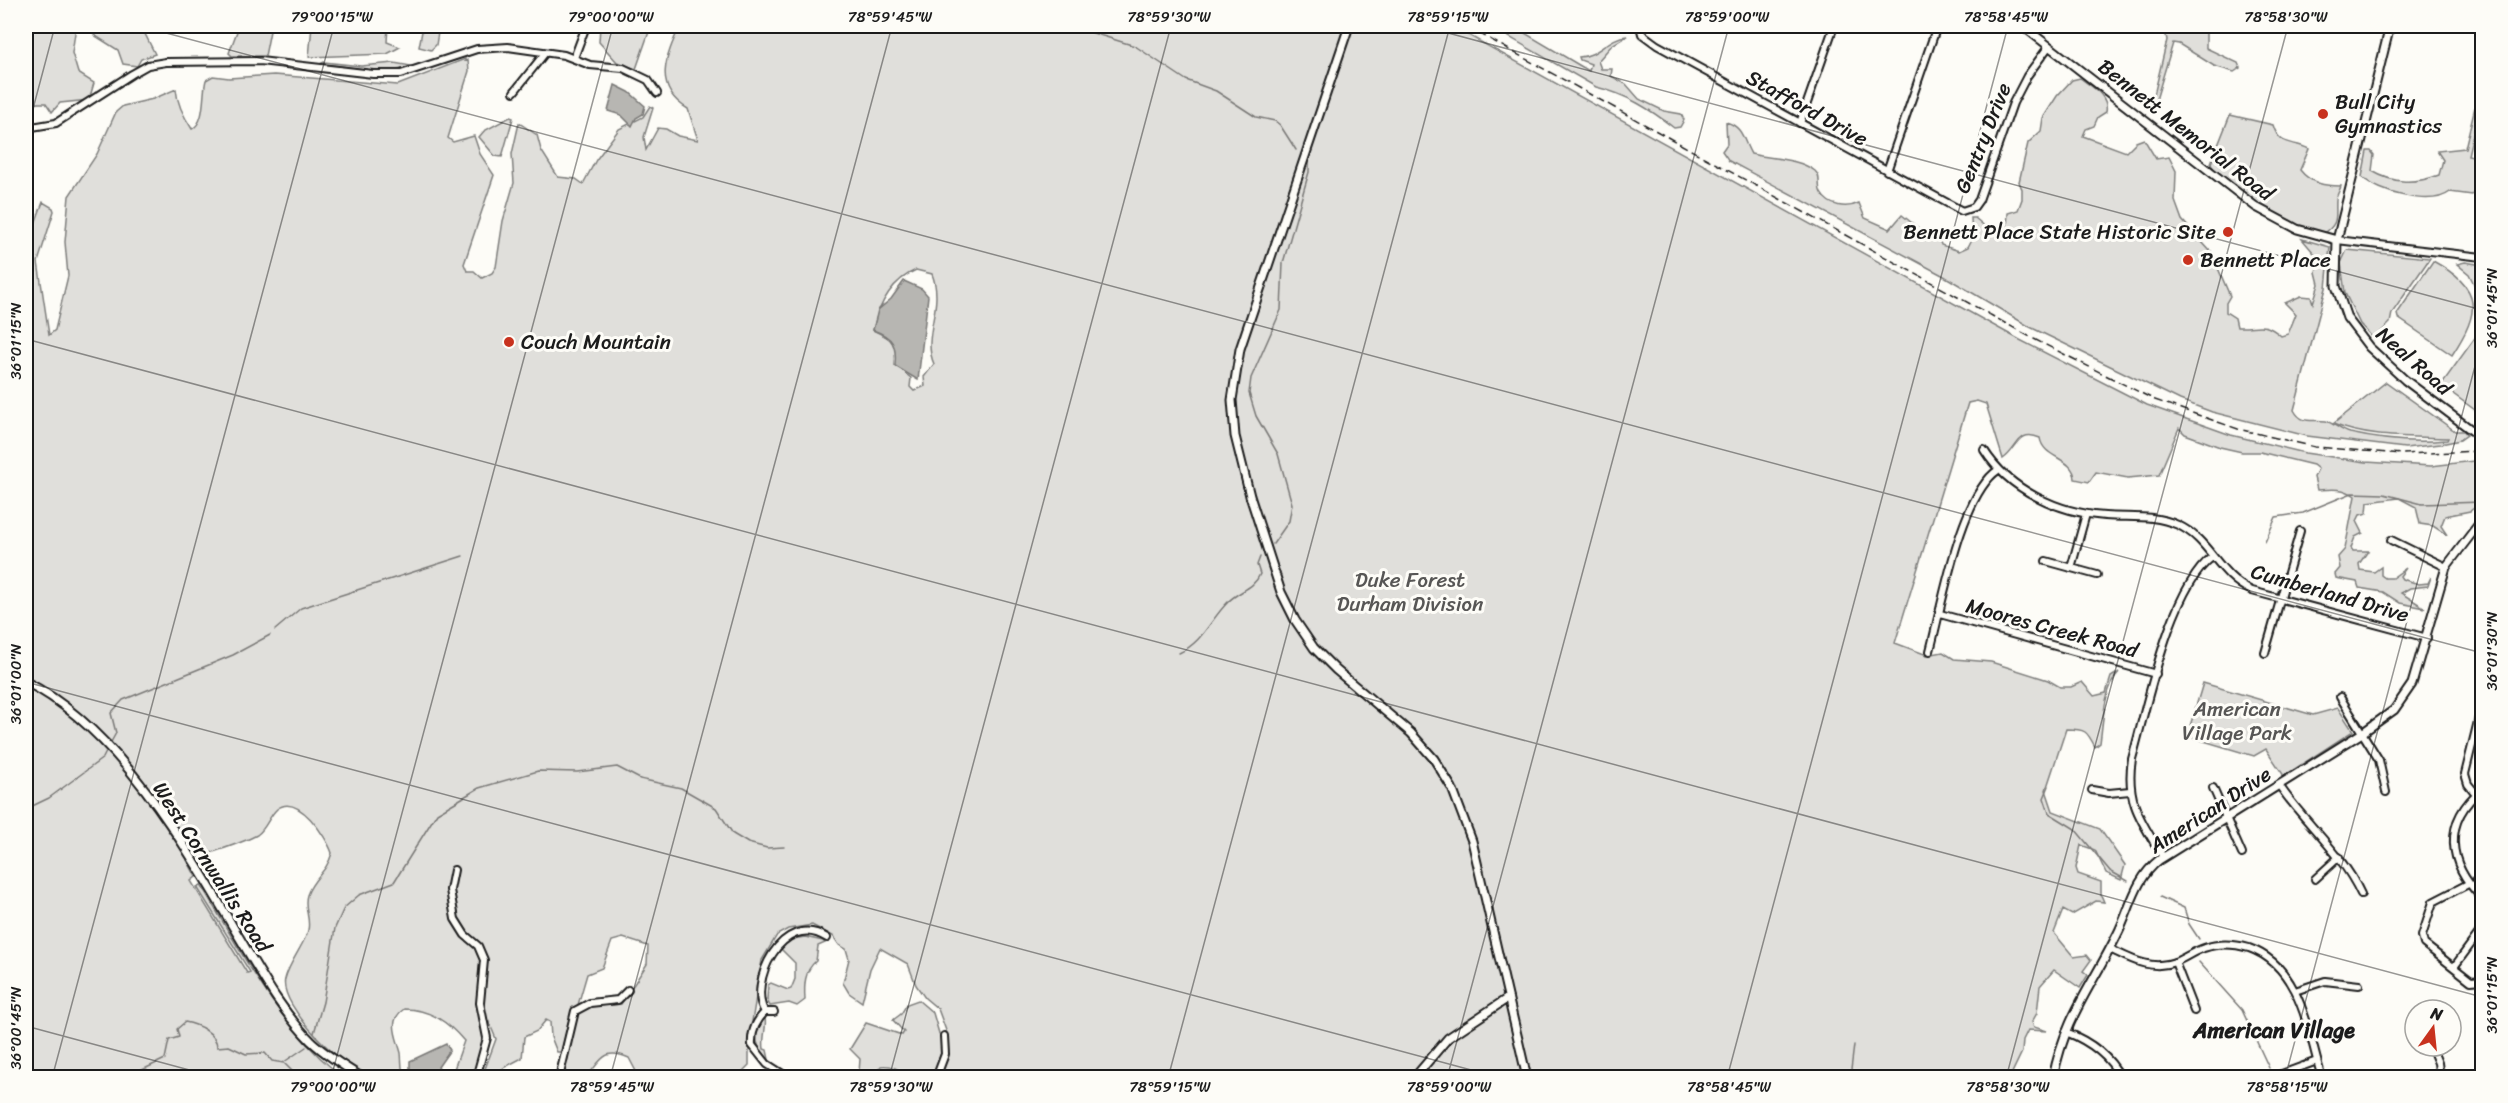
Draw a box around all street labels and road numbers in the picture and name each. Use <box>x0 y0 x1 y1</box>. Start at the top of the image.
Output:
street label: Bennett Memorial Road <box>2089 49 2284 213</box>
street label: Stafford Drive <box>1739 59 1875 157</box>
street label: Gentry Drive <box>1943 77 2023 199</box>
street label: Neal Road <box>2367 316 2463 407</box>
street label: Cumberland Drive <box>2246 552 2414 634</box>
street label: Moores Creek Road <box>1962 587 2144 670</box>
street label: American Drive <box>2140 756 2279 865</box>
street label: West Cornwallis Road <box>142 774 283 962</box>

